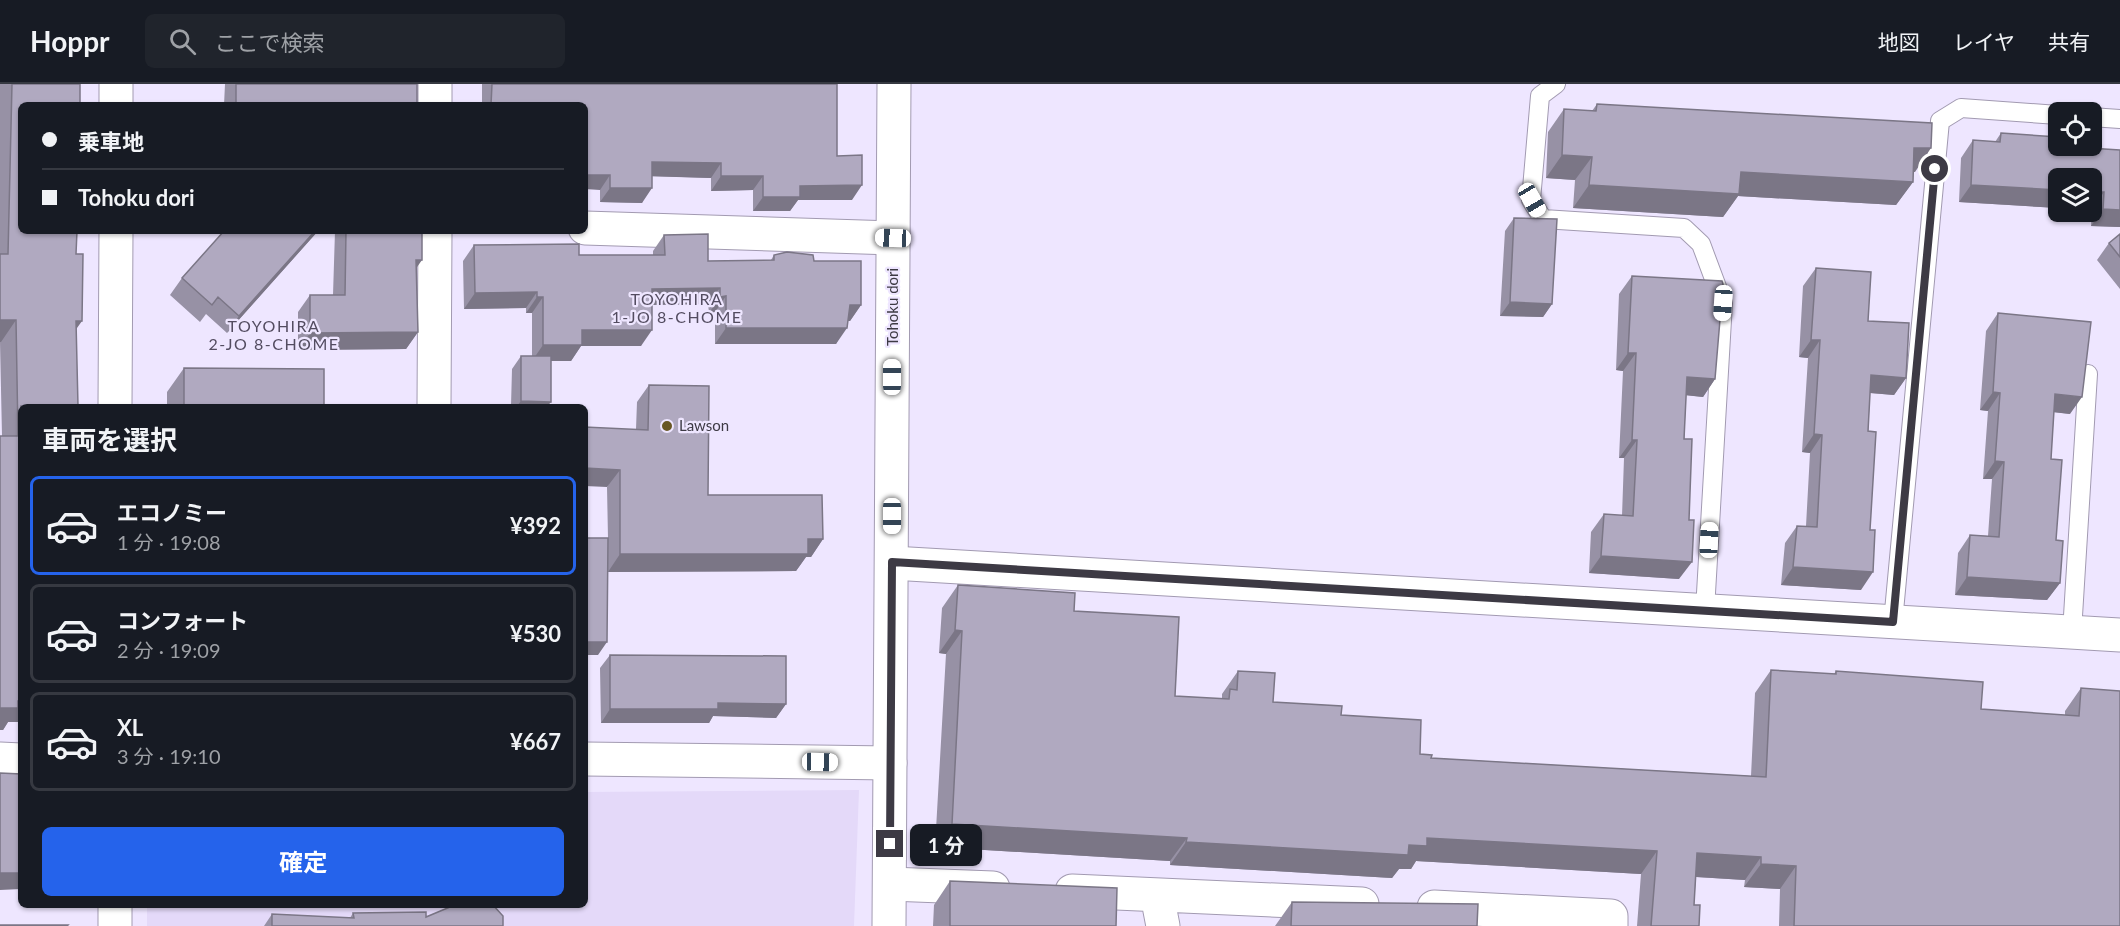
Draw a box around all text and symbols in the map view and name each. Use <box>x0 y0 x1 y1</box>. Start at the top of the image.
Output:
search box <box>145 14 565 68</box>
text: Hoppr <box>30 24 109 58</box>
icon: search <box>166 25 199 58</box>
text: ここで検索 <box>214 29 325 56</box>
text: 地図 <box>1878 29 1920 54</box>
text: レイヤ <box>1953 29 2015 54</box>
text: 共有 <box>2048 29 2090 54</box>
map controls <box>2048 102 2102 222</box>
button: locate <box>2048 102 2102 156</box>
text: 乗車地 <box>78 128 144 155</box>
route start <box>1921 155 1948 182</box>
button: layers <box>2048 168 2102 222</box>
car <box>1515 180 1549 220</box>
text: Tohoku dori <box>78 184 195 211</box>
car <box>875 228 911 248</box>
street label: Tohoku dori <box>883 268 901 346</box>
car <box>1713 284 1733 322</box>
district label: TOYOHIRA 1-JO 8-CHOME <box>611 289 743 326</box>
district label: TOYOHIRA 2-JO 8-CHOME <box>208 316 340 353</box>
car <box>883 359 901 395</box>
place label: Lawson <box>679 416 729 434</box>
marker: Lawson <box>660 419 674 433</box>
text: 車両を選択 <box>42 423 177 456</box>
car <box>883 498 901 534</box>
icon: car <box>45 499 99 553</box>
text: エコノミー <box>117 499 227 526</box>
text: ¥392 <box>510 512 561 539</box>
car <box>1699 522 1719 558</box>
text: 1 分 · 19:08 <box>117 530 221 554</box>
icon: car <box>45 607 99 661</box>
text: コンフォート <box>117 607 248 634</box>
text: ¥530 <box>510 620 561 647</box>
text: 2 分 · 19:09 <box>117 638 221 662</box>
text: XL <box>117 714 143 741</box>
icon: car <box>45 715 99 769</box>
text: ¥667 <box>510 728 561 755</box>
text: 3 分 · 19:10 <box>117 744 221 768</box>
car <box>802 753 838 771</box>
callout: 1 分 <box>911 823 983 865</box>
button: 確定 <box>42 827 564 896</box>
route end <box>876 830 903 857</box>
text: 1 分 <box>928 833 964 857</box>

